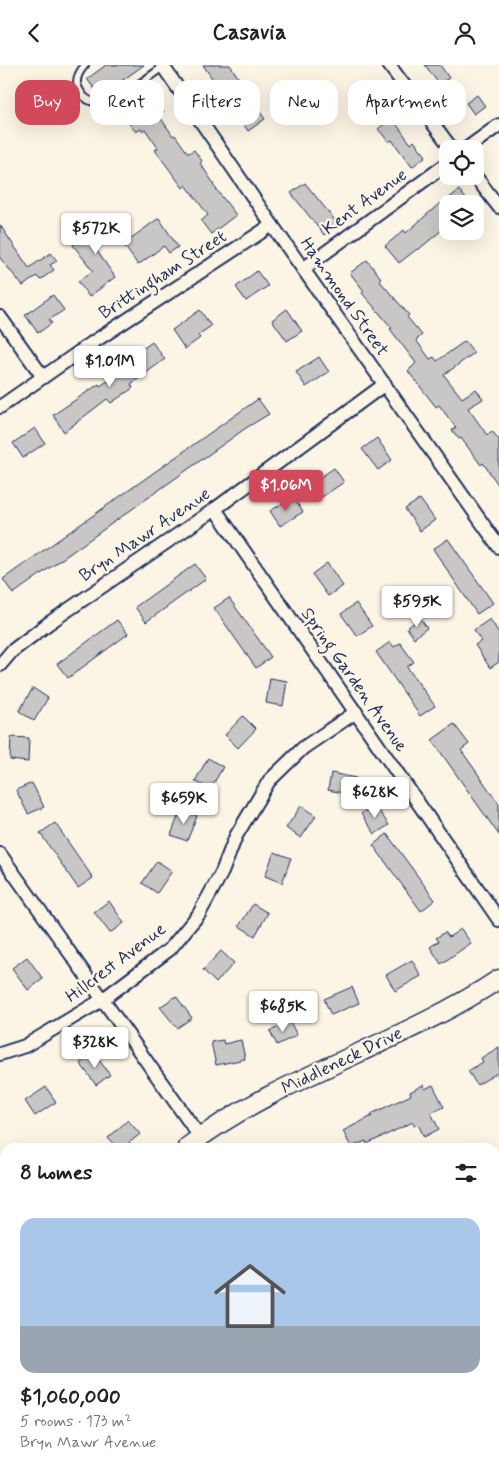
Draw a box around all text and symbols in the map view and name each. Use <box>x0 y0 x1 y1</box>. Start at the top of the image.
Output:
icon: back <box>20 19 48 47</box>
text: Casavia <box>212 19 287 47</box>
icon: person <box>451 19 479 47</box>
chip: Buy <box>15 80 80 125</box>
chip: Rent <box>90 80 164 125</box>
chip: Filters <box>174 80 260 125</box>
chip: New <box>270 80 338 125</box>
chip: Apartment <box>348 80 466 125</box>
map controls <box>439 140 484 240</box>
button: locate <box>439 140 484 185</box>
street label: Kent Avenue <box>318 163 412 241</box>
button: layers <box>439 195 484 240</box>
pin: $572K <box>61 213 131 255</box>
text: $572K <box>72 218 120 239</box>
street label: Brittingham Street <box>95 225 233 327</box>
street label: Hammond Street <box>294 233 394 361</box>
pin: $1.01M <box>69 345 151 388</box>
text: $1.01M <box>85 351 135 372</box>
pin: $1.06M <box>245 469 327 512</box>
text: $1.06M <box>260 475 312 496</box>
street label: Bryn Mawr Avenue <box>75 482 215 588</box>
pin: $595K <box>382 585 452 628</box>
text: $595K <box>393 591 441 612</box>
street label: Spring Garden Avenue <box>293 603 413 758</box>
pin: $628K <box>340 777 410 819</box>
text: $628K <box>352 782 398 803</box>
pin: $659K <box>149 783 219 825</box>
text: $659K <box>161 788 207 809</box>
street label: Hillcrest Avenue <box>61 917 171 1009</box>
pin: $685K <box>248 991 318 1033</box>
text: $685K <box>260 996 306 1017</box>
street label: Middleneck Drive <box>278 1021 406 1101</box>
pin: $328K <box>60 1027 130 1069</box>
text: $328K <box>72 1032 118 1053</box>
text: 8 homes <box>20 1159 92 1187</box>
icon: filters <box>452 1159 480 1187</box>
icon: home <box>205 1251 295 1341</box>
text: $1,060,000 <box>20 1383 121 1411</box>
text: 5 rooms · 173 m² <box>20 1411 132 1432</box>
text: Bryn Mawr Avenue <box>20 1432 156 1453</box>

